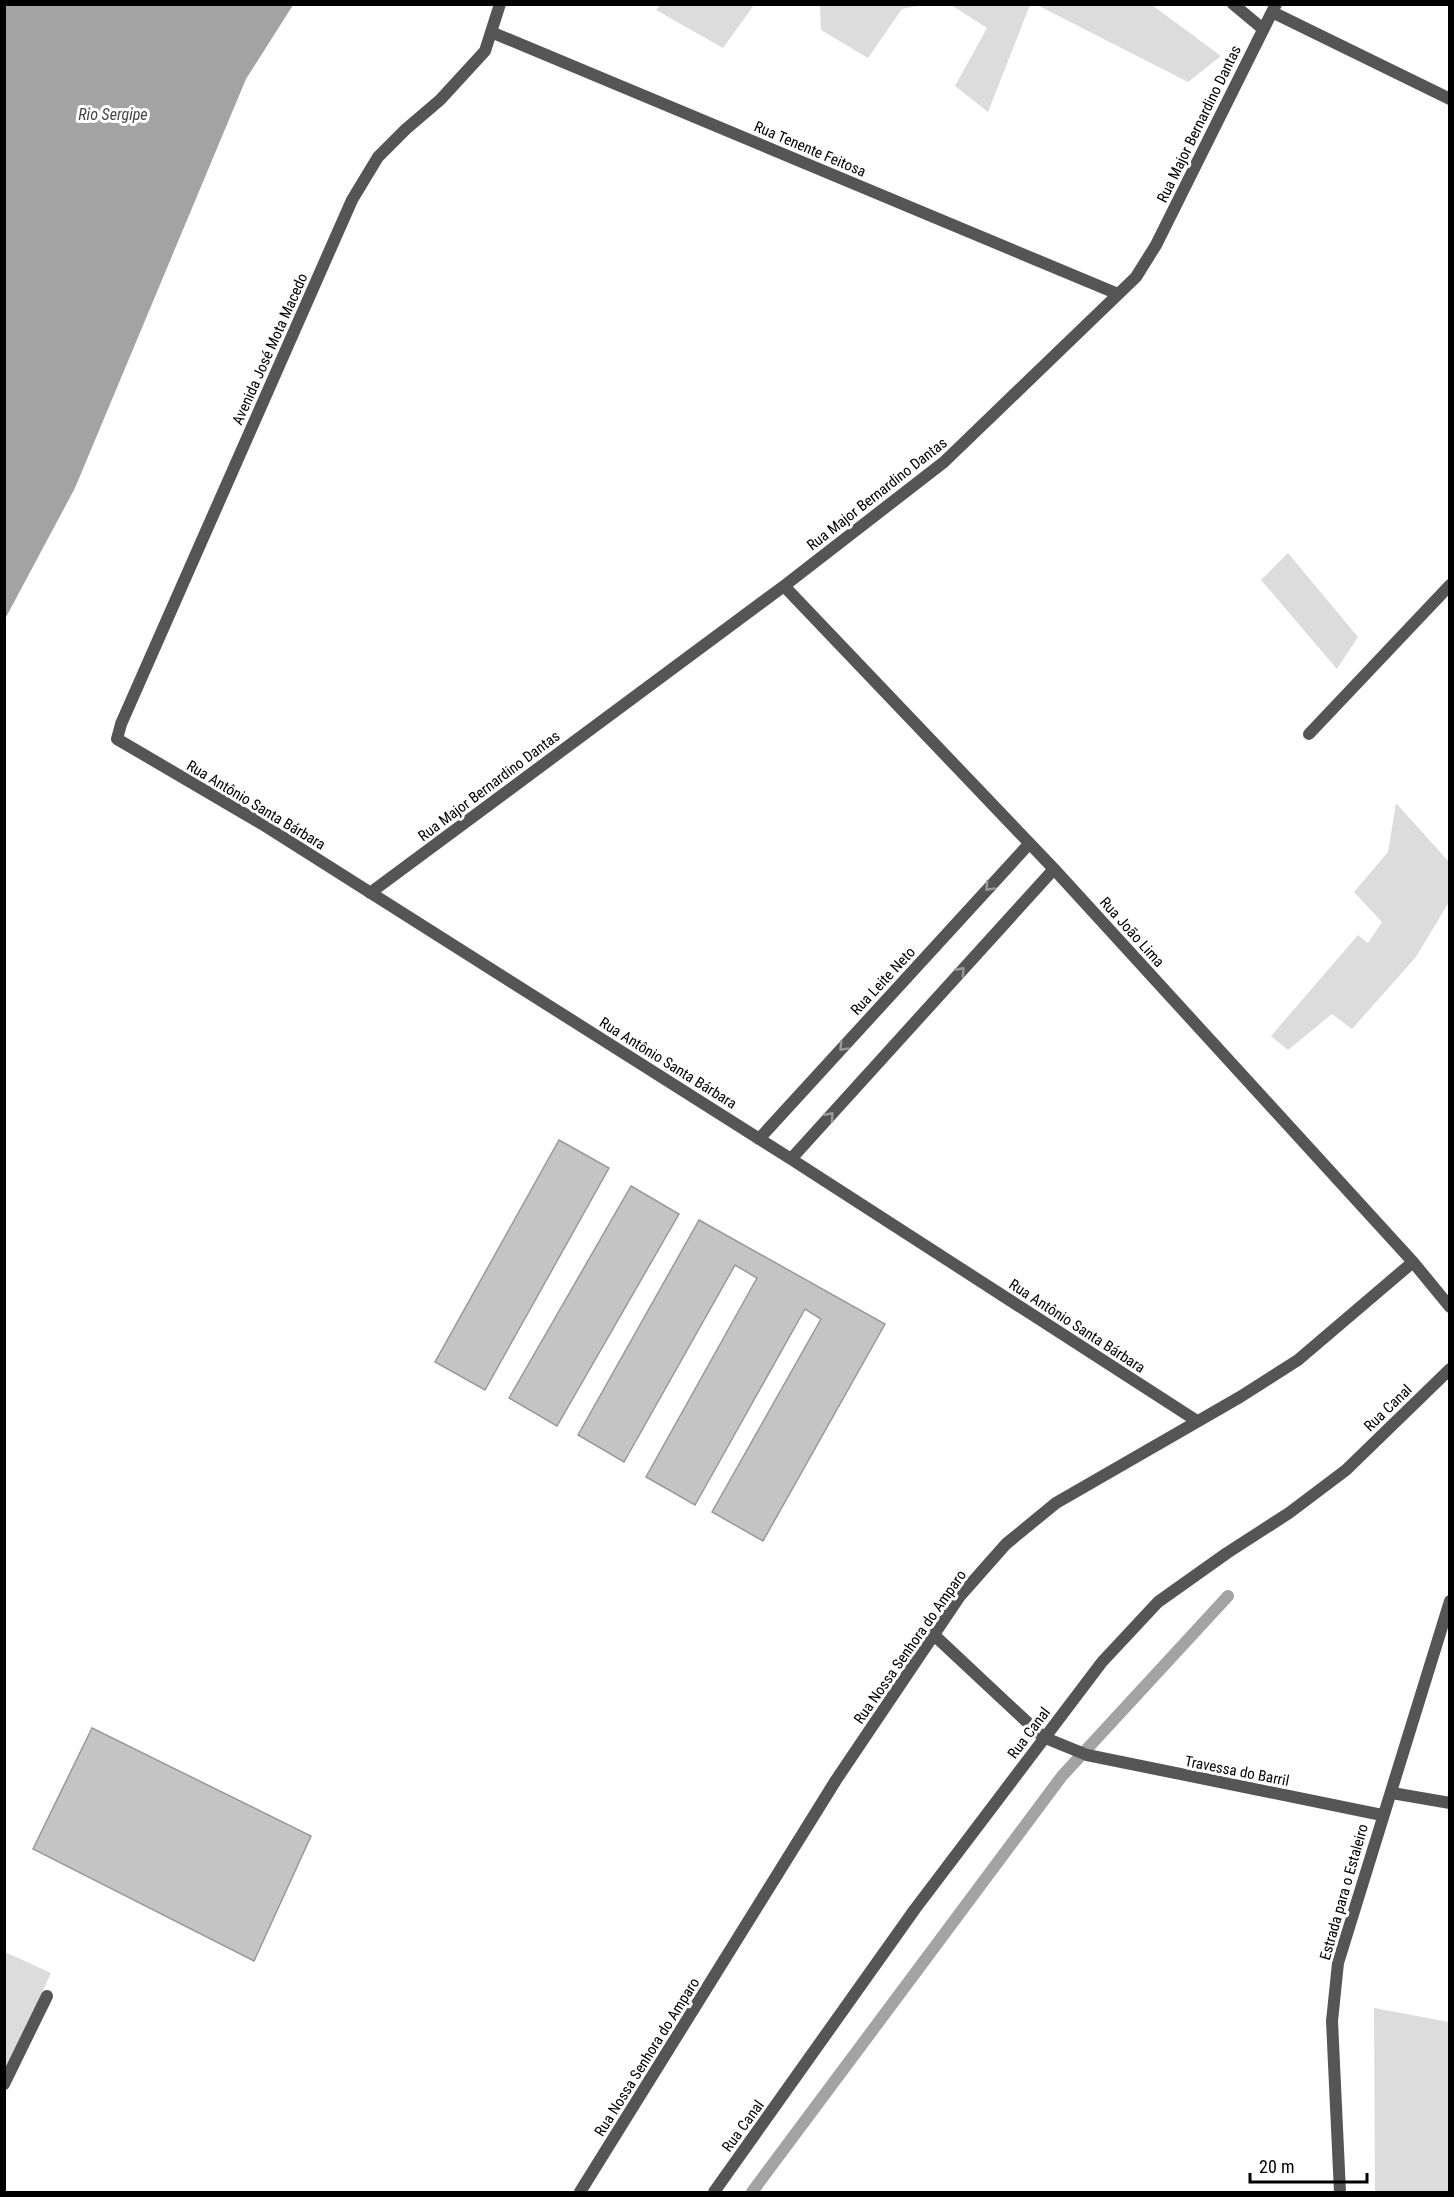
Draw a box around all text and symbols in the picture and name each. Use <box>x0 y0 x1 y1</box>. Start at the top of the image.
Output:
street label: Rua Major Bernardino Dantas <box>1153 42 1245 205</box>
water label: Rio Sergipe <box>78 105 148 124</box>
street label: Rua Tenente Feitosa <box>751 117 869 181</box>
street label: Avenida José Mota Macedo <box>228 270 312 428</box>
street label: Rua Major Bernardino Dantas <box>803 434 951 554</box>
street label: Rua Major Bernardino Dantas <box>415 727 563 845</box>
street label: Rua Antônio Santa Bárbara <box>183 756 329 854</box>
one-way arrow <box>985 881 996 891</box>
street label: Rua João Lima <box>1096 893 1168 971</box>
street label: Rua Leite Neto <box>847 943 919 1019</box>
one-way arrow <box>954 967 965 978</box>
street label: Rua Antônio Santa Bárbara <box>596 1013 740 1113</box>
one-way arrow <box>839 1040 850 1050</box>
one-way arrow <box>823 1112 834 1122</box>
street label: Rua Antônio Santa Bárbara <box>1006 1275 1148 1377</box>
street label: Rua Canal <box>1360 1381 1416 1435</box>
street label: Rua Nossa Senhora do Amparo <box>850 1567 970 1727</box>
street label: Rua Canal <box>1004 1704 1054 1762</box>
street label: Travessa do Barril <box>1183 1752 1291 1790</box>
street label: Estrada para o Estaleiro <box>1316 1822 1372 1962</box>
street label: Rua Nossa Senhora do Amparo <box>591 1974 703 2140</box>
street label: Rua Canal <box>718 2097 768 2155</box>
scale bar <box>1250 2146 1367 2184</box>
text: 20 m <box>1259 2156 1294 2177</box>

